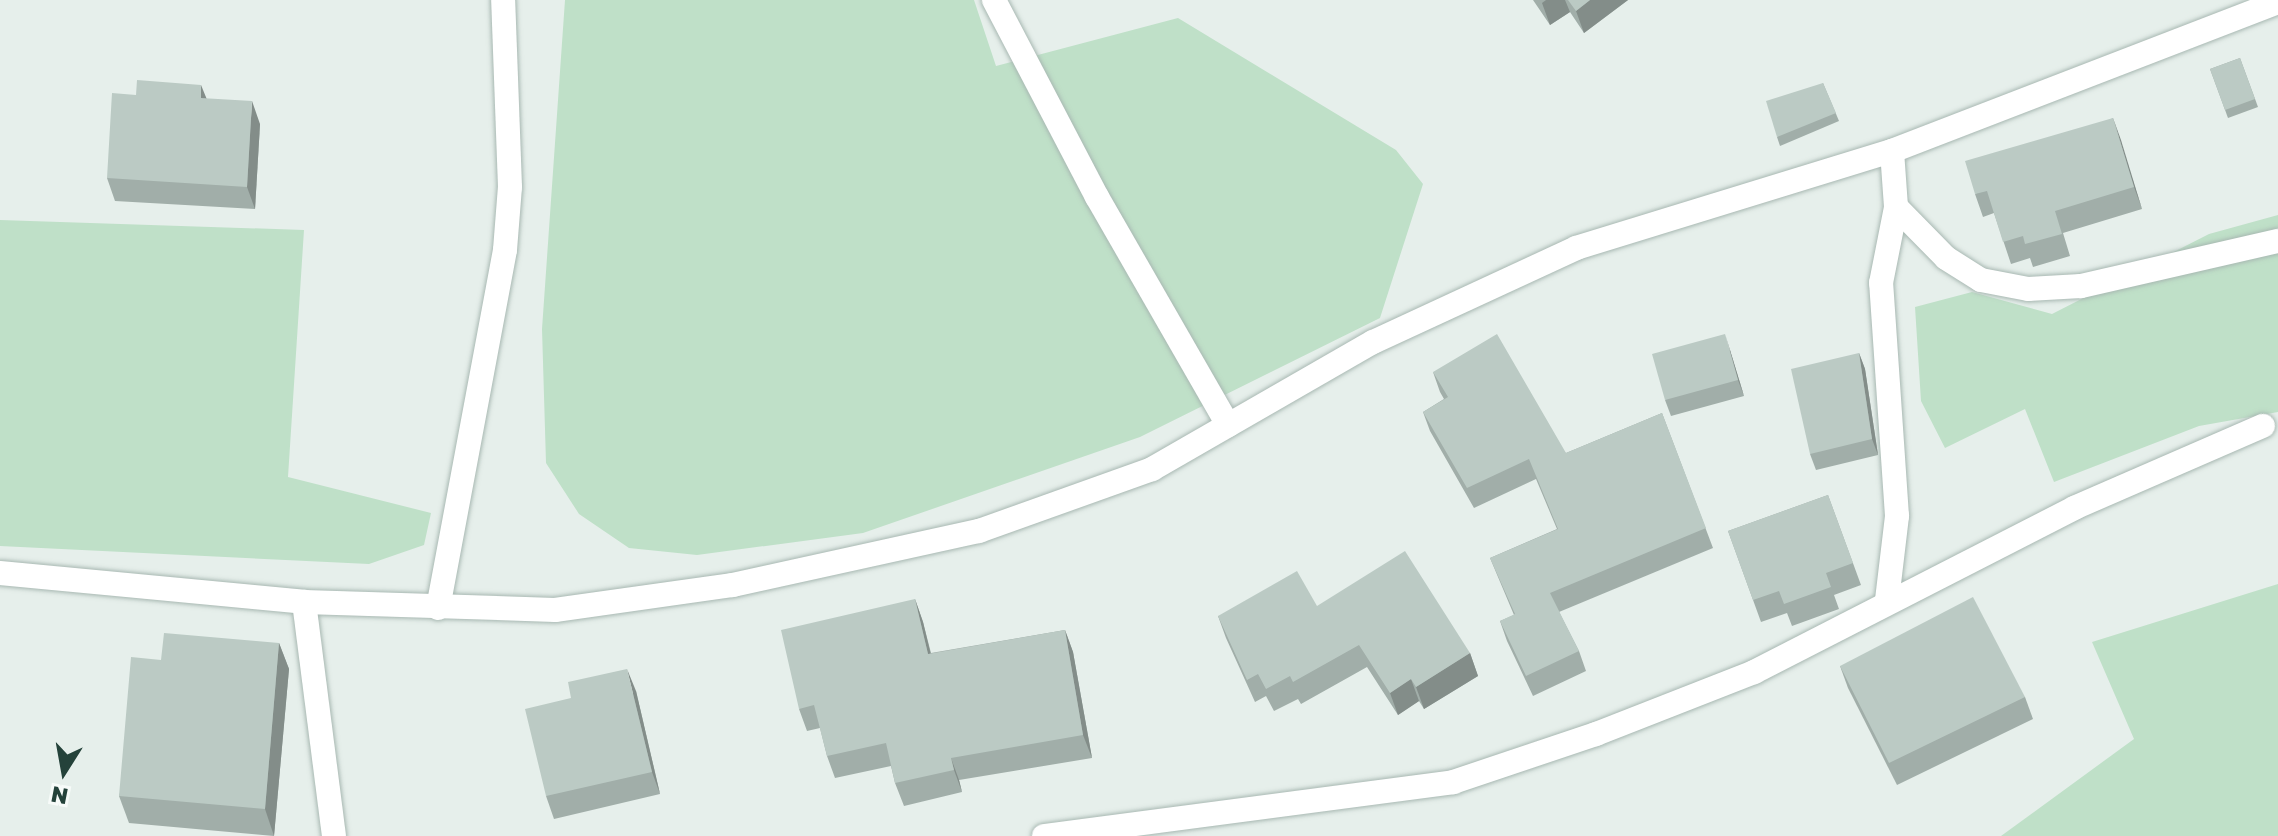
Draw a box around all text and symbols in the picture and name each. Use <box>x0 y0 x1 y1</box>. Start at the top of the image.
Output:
north arrow <box>24 732 104 812</box>
text: N <box>49 781 70 811</box>

